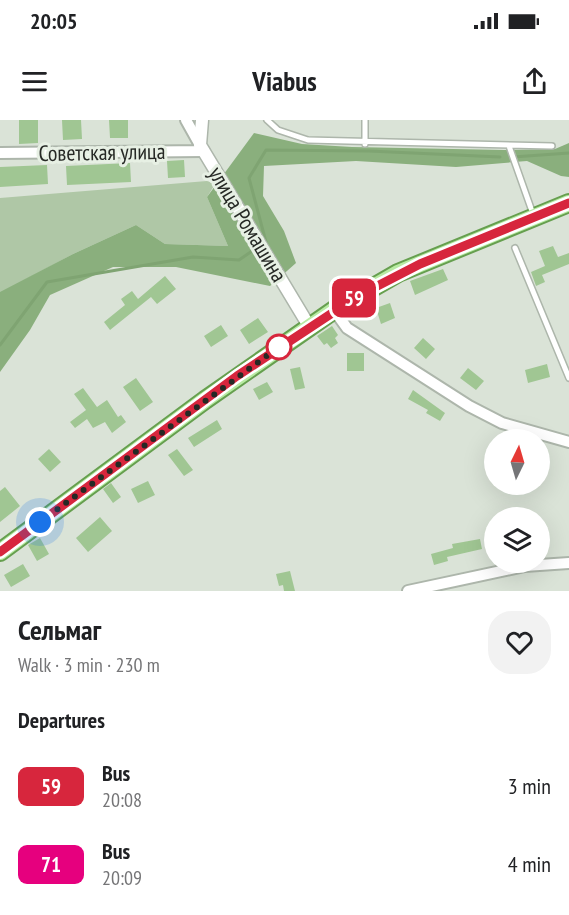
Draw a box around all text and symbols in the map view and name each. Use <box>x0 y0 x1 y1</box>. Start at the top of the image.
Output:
text: 20:05 <box>30 7 78 35</box>
text: Viabus <box>252 64 317 98</box>
icon: menu <box>18 65 51 98</box>
icon: share <box>518 65 551 98</box>
street label: Советская улица <box>38 137 166 167</box>
street label: улица Ромашина <box>203 161 293 287</box>
line badge: 59 <box>327 278 381 318</box>
text: 59 <box>344 285 364 312</box>
unlabelled marker <box>266 334 292 360</box>
north arrow <box>484 429 550 495</box>
map controls <box>484 429 550 573</box>
your location <box>25 507 55 537</box>
button: layers <box>484 507 550 573</box>
text: Сельмаг <box>18 611 101 648</box>
button: heart <box>488 611 551 674</box>
text: Walk · 3 min · 230 m <box>18 652 160 678</box>
text: Departures <box>18 706 105 734</box>
text: Bus <box>102 759 130 787</box>
text: 3 min <box>508 772 551 800</box>
text: 59 <box>41 773 61 800</box>
text: 20:08 <box>102 787 142 813</box>
text: Bus <box>102 837 130 865</box>
text: 4 min <box>508 850 551 878</box>
text: 71 <box>41 851 61 878</box>
text: 20:09 <box>102 865 142 891</box>

